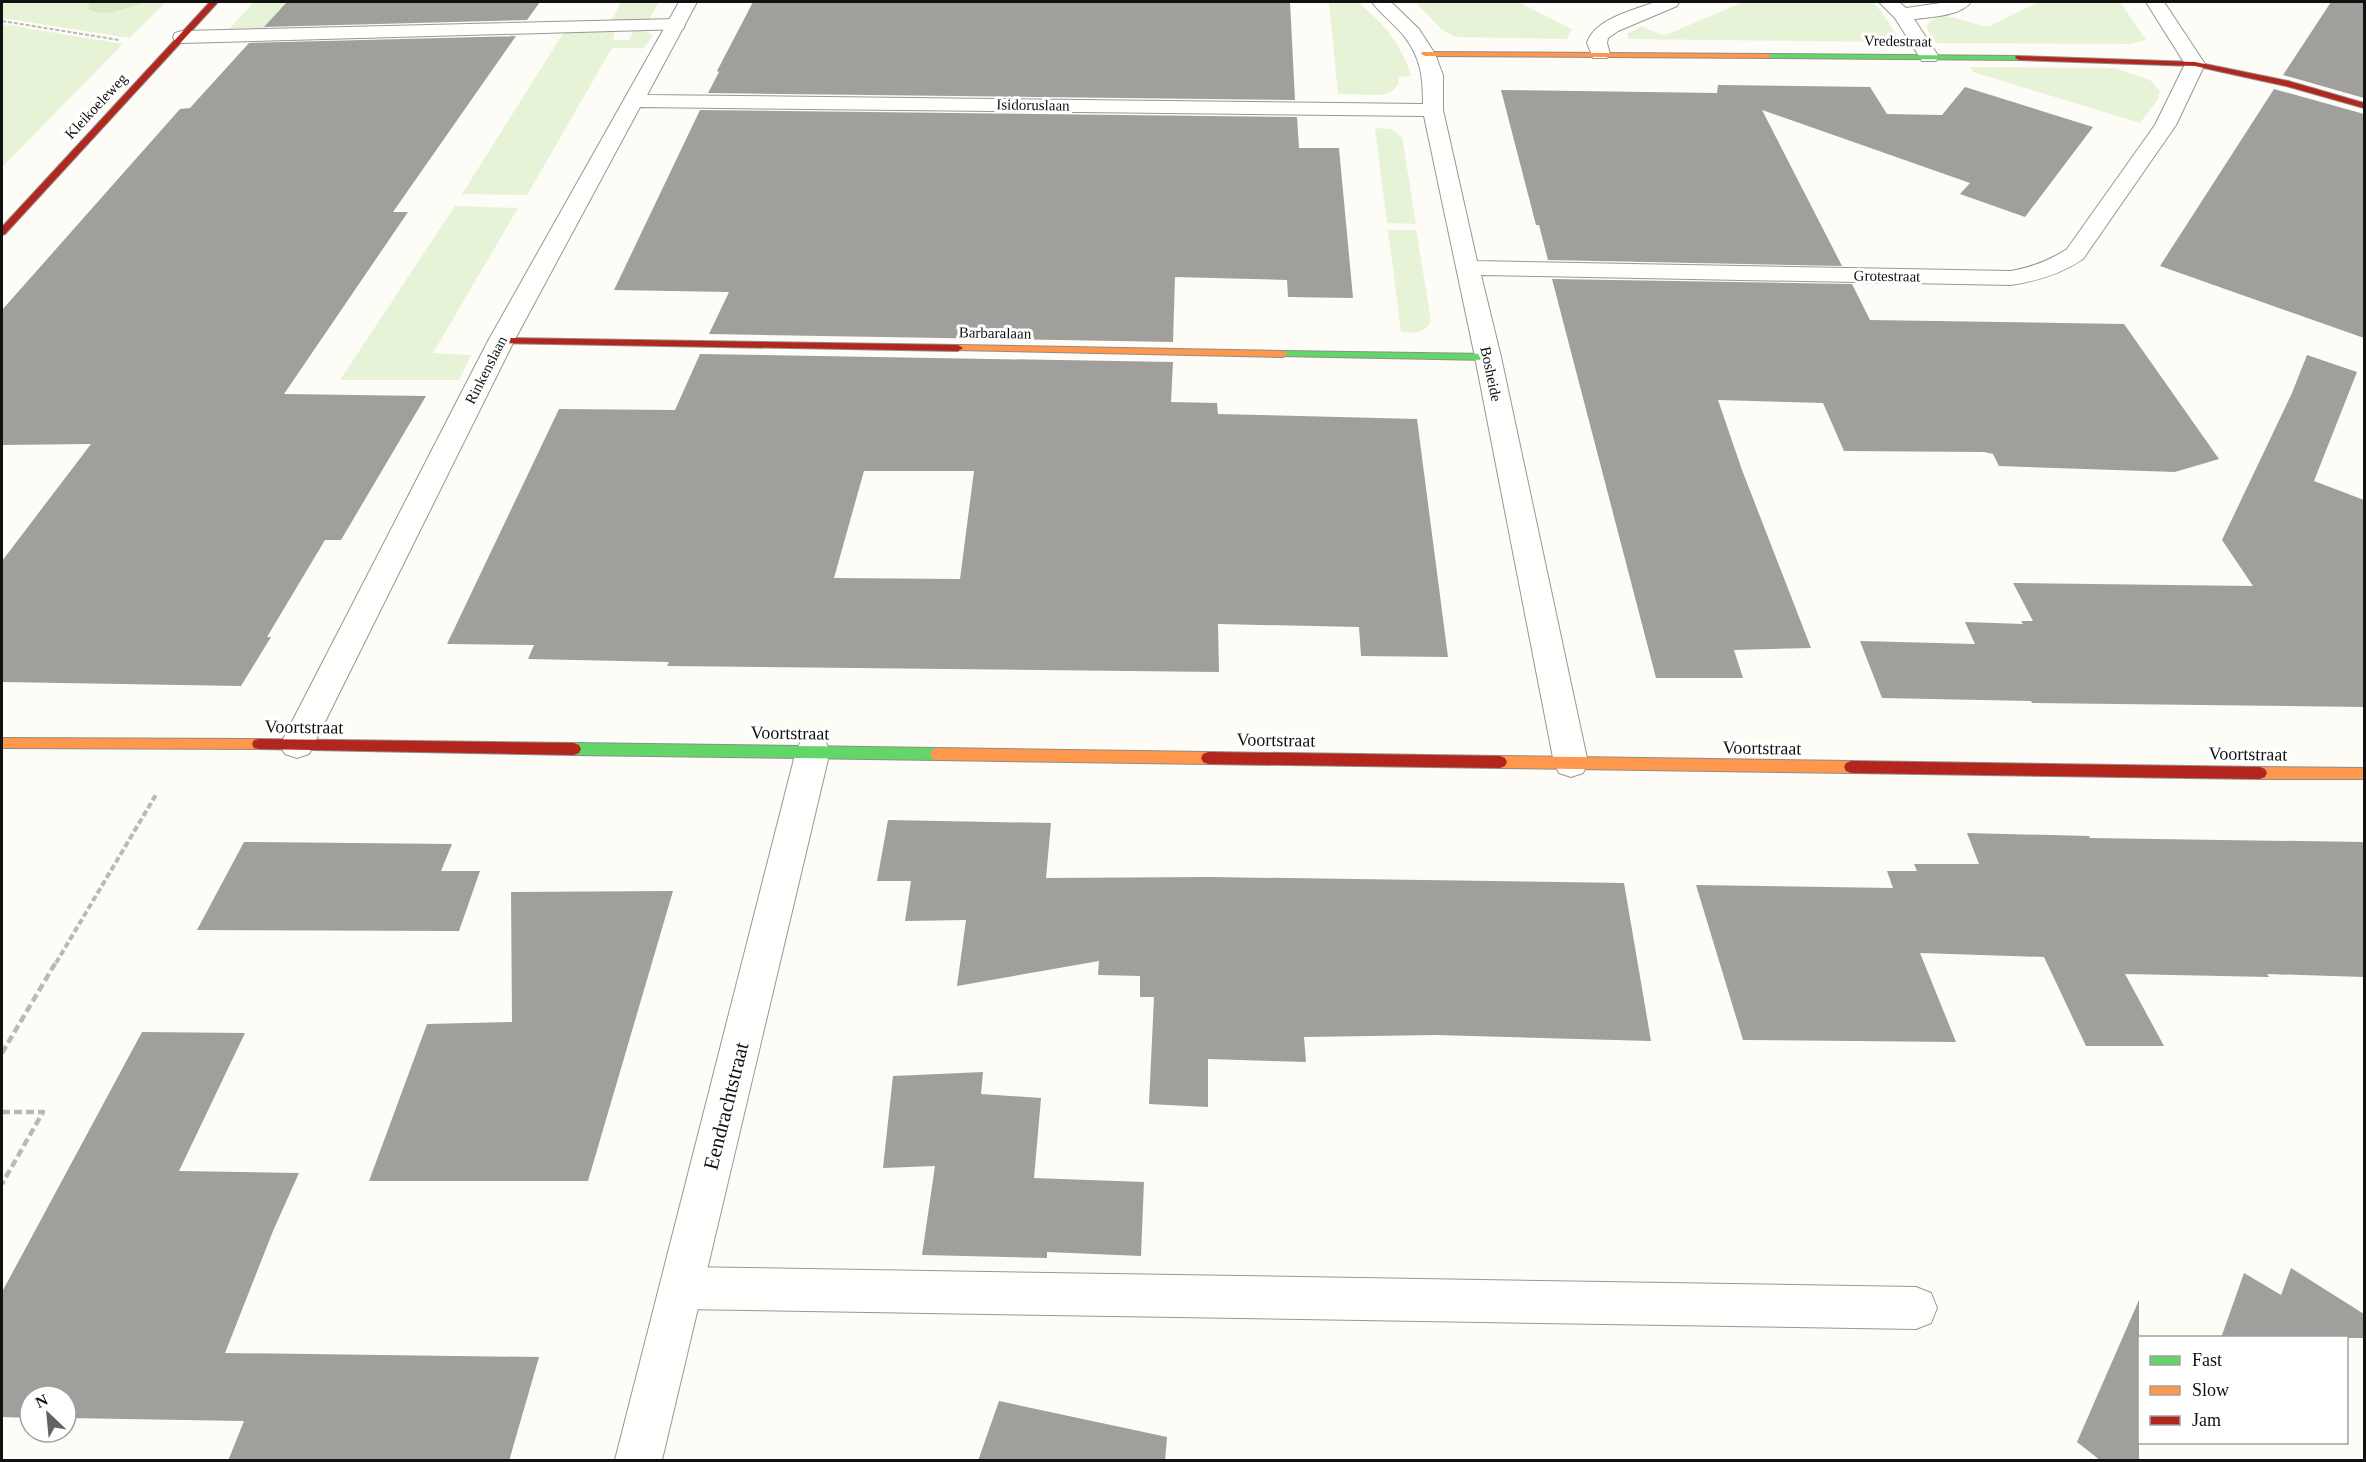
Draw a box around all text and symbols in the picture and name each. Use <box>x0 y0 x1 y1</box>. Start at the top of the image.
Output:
street label: Vredestraat <box>1864 32 1933 50</box>
street label: Kleikoeleweg <box>62 70 131 142</box>
street label: Isidoruslaan <box>996 96 1070 114</box>
street label: Grotestraat <box>1854 267 1921 285</box>
street label: Barbaralaan <box>959 324 1032 342</box>
street label: Rinkenslaan <box>462 333 510 407</box>
street label: Bosheide <box>1477 345 1505 403</box>
street label: Voortstraat <box>265 716 343 738</box>
street label: Voortstraat <box>751 722 829 744</box>
street label: Voortstraat <box>1237 729 1315 751</box>
street label: Voortstraat <box>1723 737 1801 759</box>
street label: Voortstraat <box>2209 743 2287 765</box>
street label: Eendrachtstraat <box>699 1040 753 1172</box>
legend <box>2138 1336 2348 1444</box>
text: Fast <box>2192 1350 2222 1370</box>
text: Slow <box>2192 1380 2229 1400</box>
north arrow <box>18 1384 78 1444</box>
text: N <box>33 1391 51 1411</box>
text: Jam <box>2192 1410 2221 1430</box>

